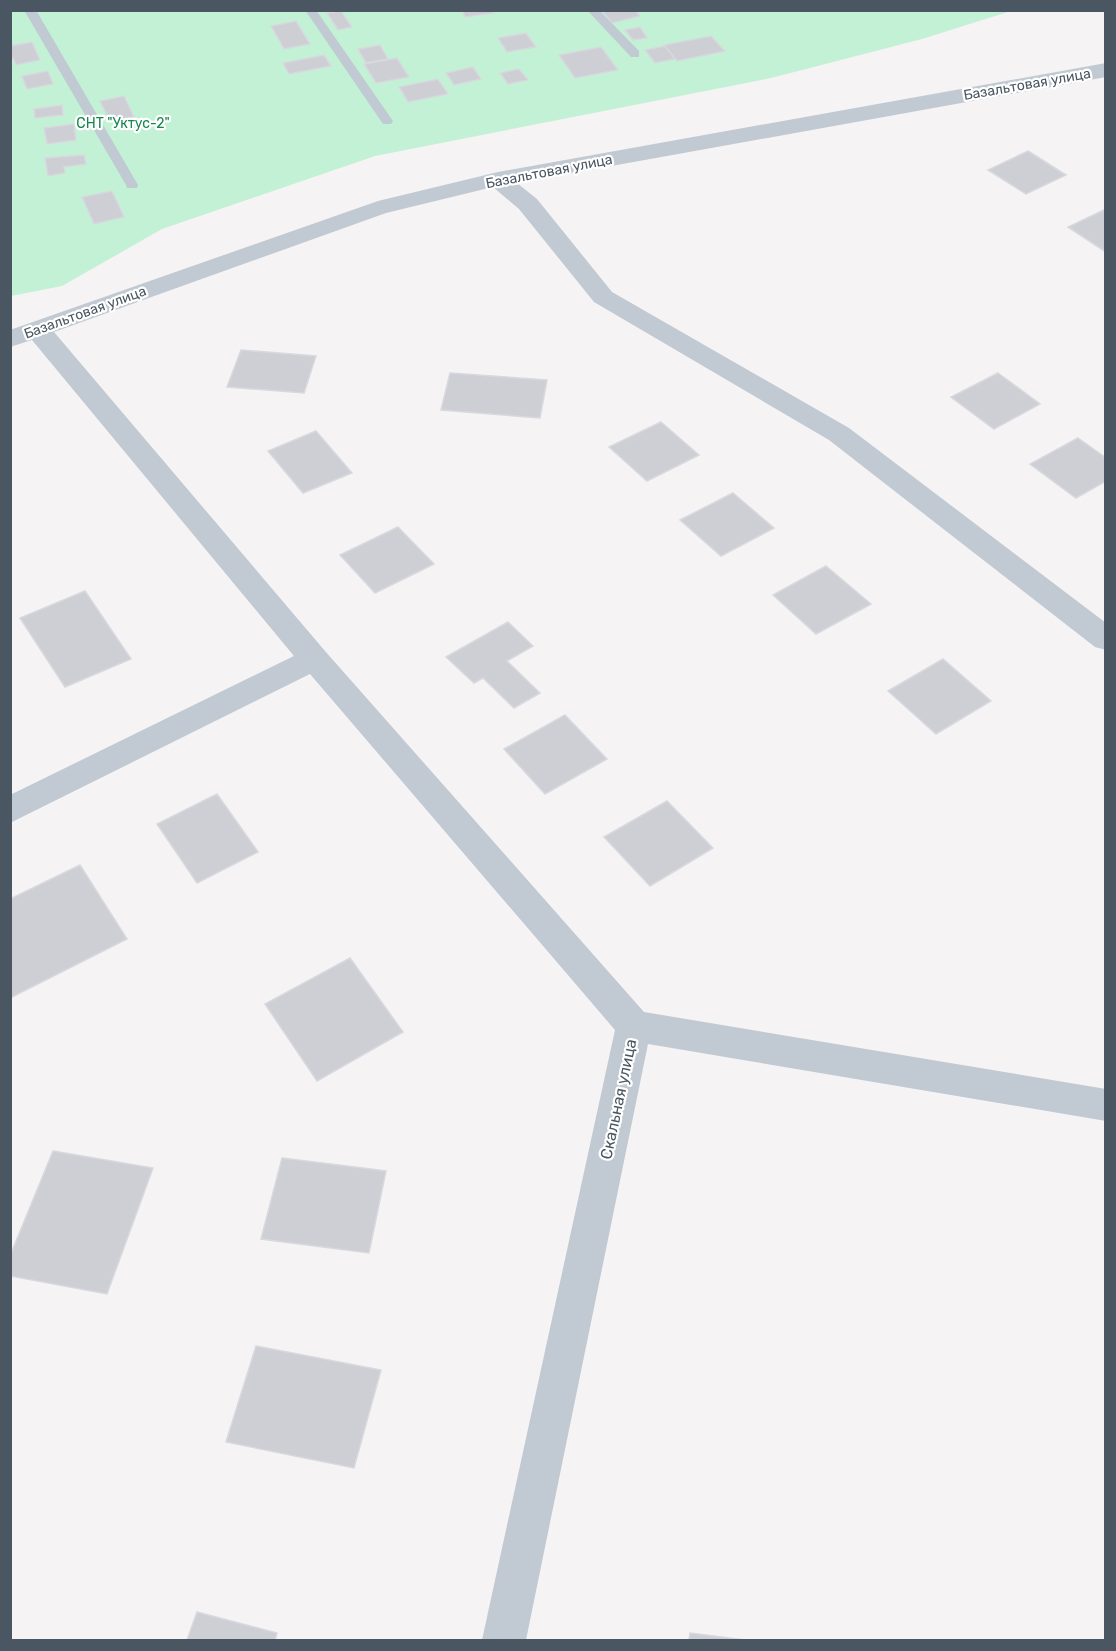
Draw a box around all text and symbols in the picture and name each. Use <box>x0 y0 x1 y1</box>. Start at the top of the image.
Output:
street label: Базальтовая улица <box>962 65 1092 104</box>
park label: СНТ "Уктус-2" <box>76 115 170 132</box>
street label: Базальтовая улица <box>484 151 614 192</box>
street label: Базальтовая улица <box>22 282 149 342</box>
street label: Скальная улица <box>596 1037 641 1161</box>

